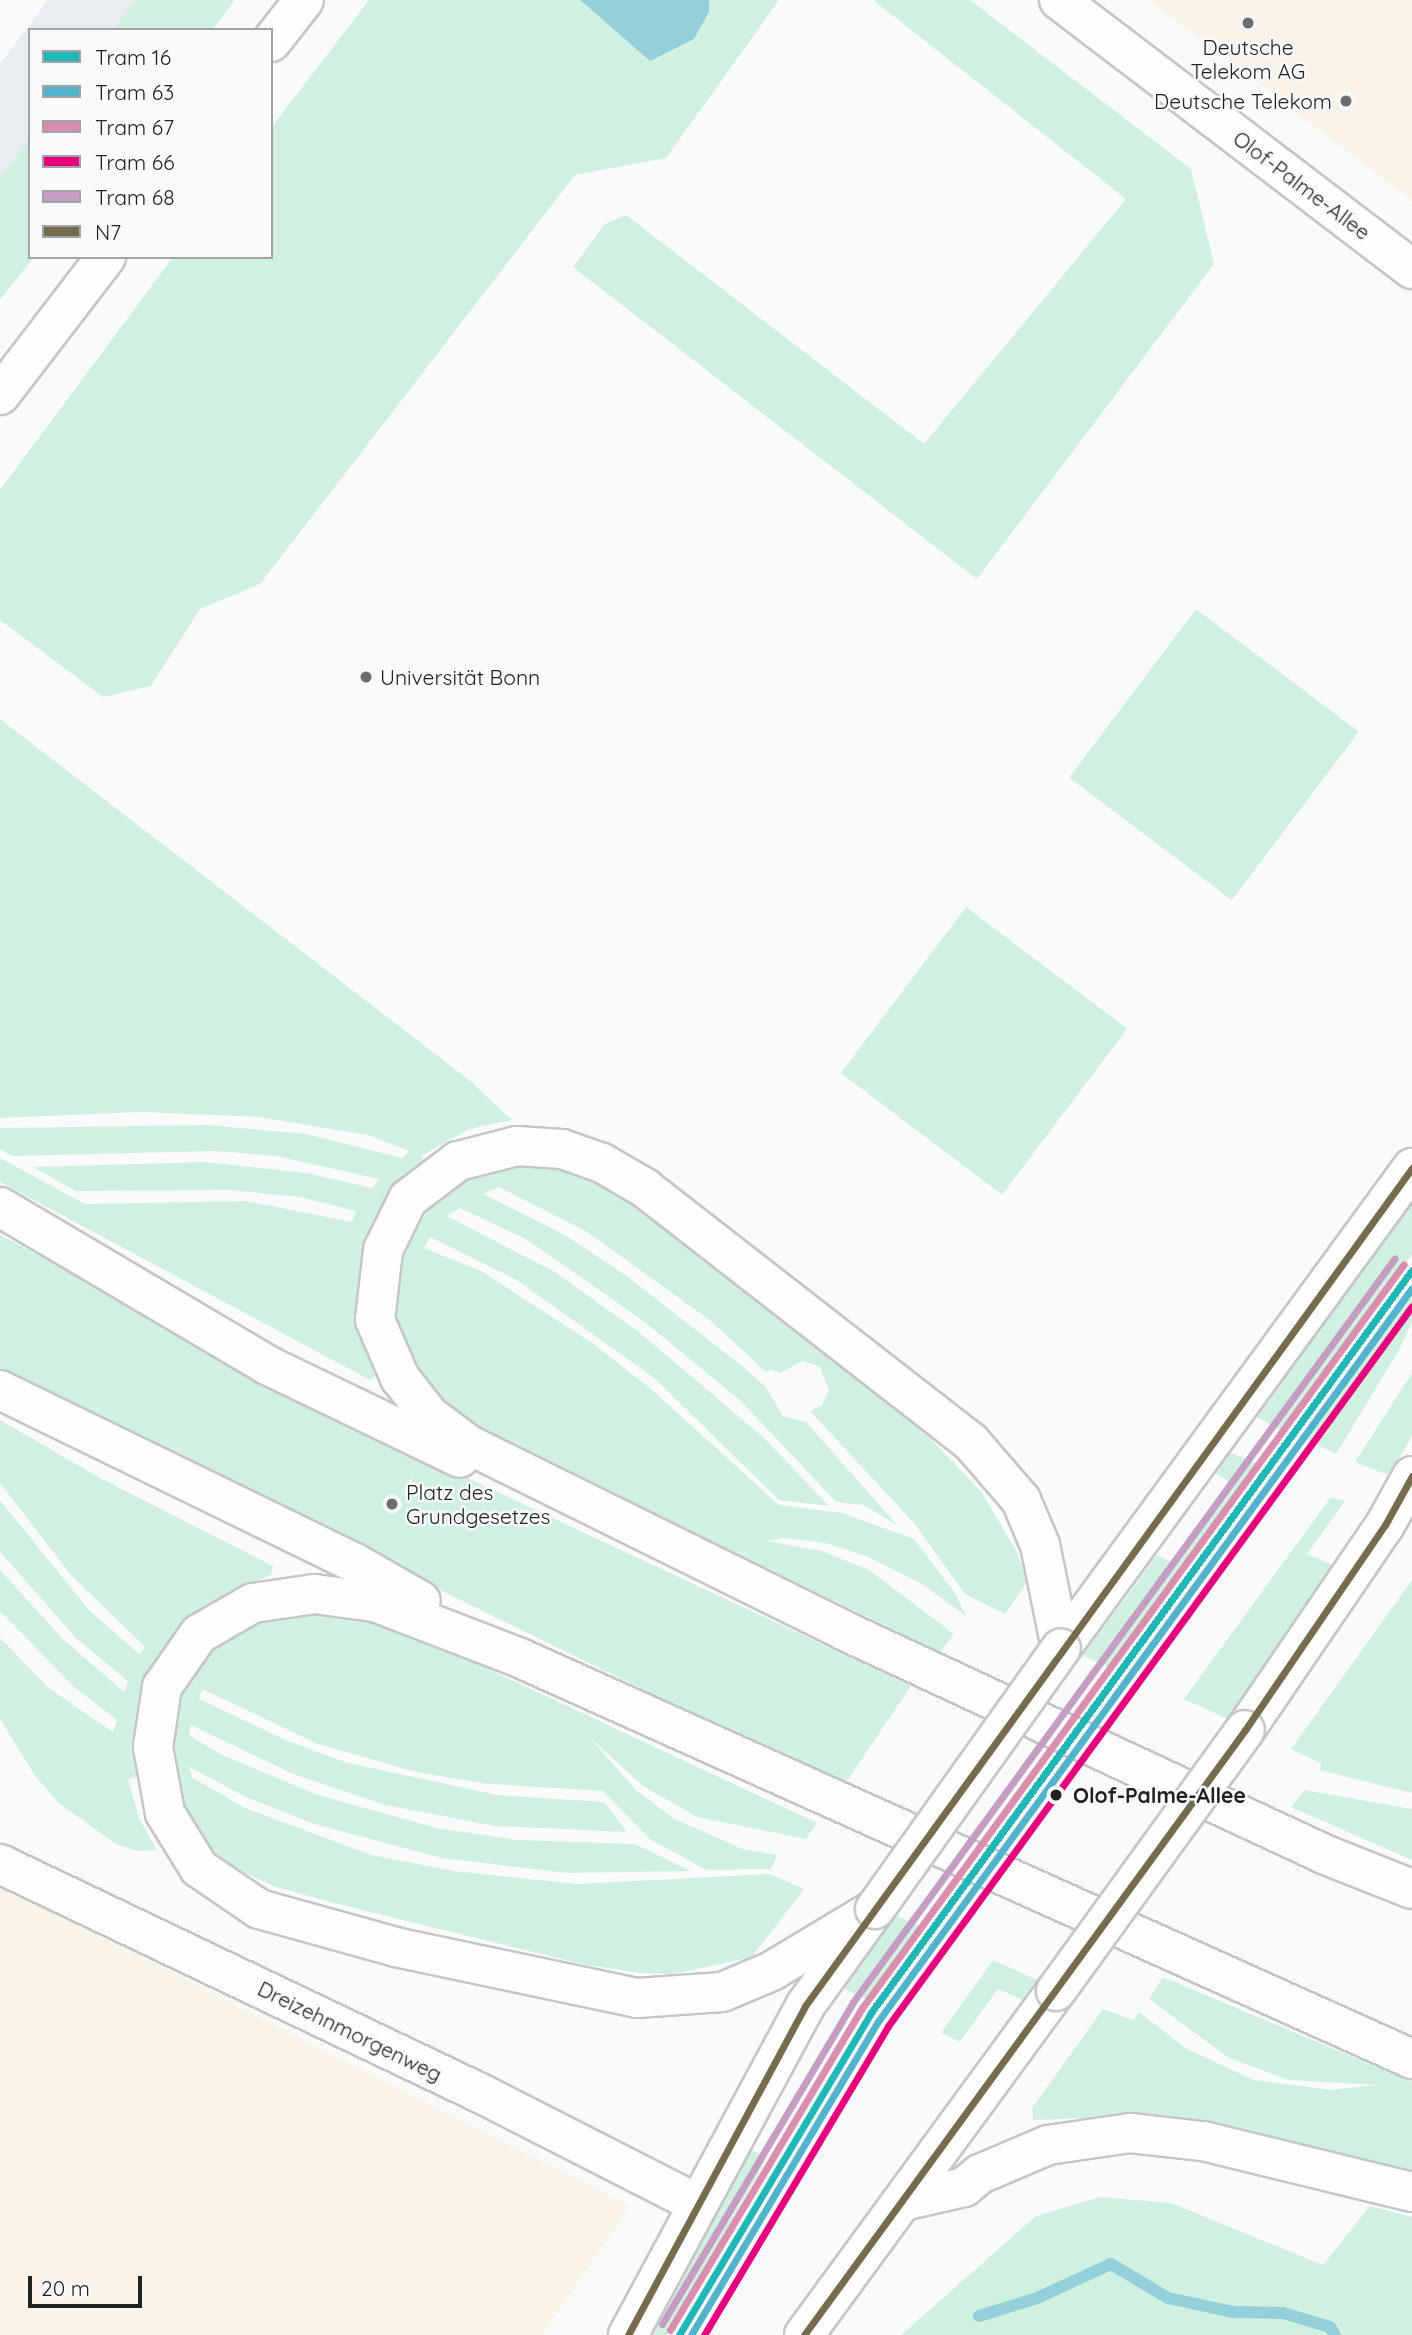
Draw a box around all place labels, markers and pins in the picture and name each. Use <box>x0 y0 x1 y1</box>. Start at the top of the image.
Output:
marker: Deutsche Telekom AG <box>1240 15 1256 31</box>
place label: Deutsche Telekom AG <box>1191 34 1305 84</box>
place label: Deutsche Telekom <box>1154 88 1332 114</box>
marker: Deutsche Telekom <box>1338 93 1354 109</box>
place label: Universität Bonn <box>380 664 540 690</box>
marker: Universität Bonn <box>358 669 374 685</box>
place label: Platz des Grundgesetzes <box>406 1479 550 1529</box>
marker: Platz des Grundgesetzes <box>384 1496 400 1512</box>
place label: Olof-Palme-Allee <box>1073 1782 1246 1808</box>
marker: Olof-Palme-Allee <box>1045 1784 1067 1806</box>

